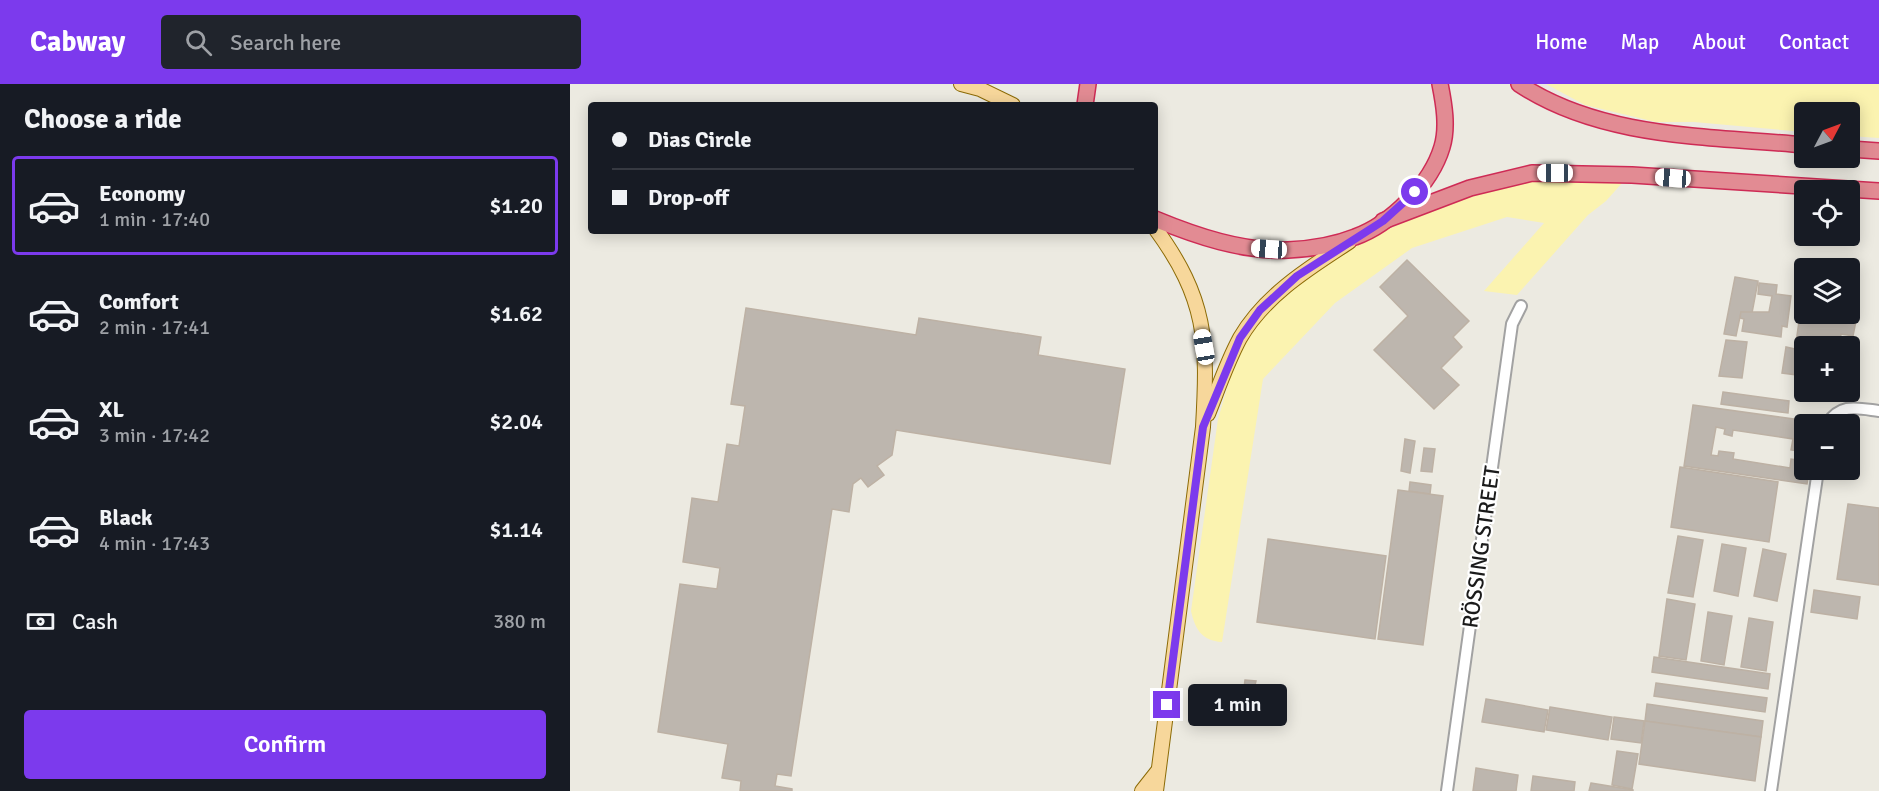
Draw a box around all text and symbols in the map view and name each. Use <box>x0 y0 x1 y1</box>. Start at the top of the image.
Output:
search box <box>161 15 581 69</box>
text: Cabway <box>30 25 125 59</box>
icon: search <box>182 26 215 59</box>
text: Search here <box>230 29 341 56</box>
text: Home <box>1535 29 1588 55</box>
text: Map <box>1621 29 1659 55</box>
text: About <box>1692 29 1746 55</box>
text: Contact <box>1779 29 1849 55</box>
north arrow <box>1794 102 1860 168</box>
map controls <box>1794 102 1860 480</box>
text: Choose a ride <box>24 103 182 136</box>
text: Dias Circle <box>648 126 752 153</box>
car <box>1537 164 1573 182</box>
car <box>1654 168 1692 188</box>
route start <box>1401 178 1428 205</box>
icon: car <box>27 179 81 233</box>
text: Economy <box>99 180 185 207</box>
button: locate <box>1794 180 1860 246</box>
text: Drop-off <box>648 184 729 211</box>
text: $1.20 <box>489 192 543 219</box>
text: 1 min · 17:40 <box>99 207 210 232</box>
car <box>1250 239 1288 259</box>
button: layers <box>1794 258 1860 324</box>
icon: car <box>27 287 81 341</box>
text: Comfort <box>99 288 179 315</box>
text: $1.62 <box>489 300 543 327</box>
text: 2 min · 17:41 <box>99 315 210 340</box>
car <box>1192 328 1216 366</box>
button: + <box>1794 336 1860 402</box>
icon: car <box>27 395 81 449</box>
text: XL <box>99 396 124 423</box>
text: $2.04 <box>489 408 543 435</box>
button: − <box>1794 414 1860 480</box>
text: 3 min · 17:42 <box>99 423 210 448</box>
street label: RÖSSING STREET <box>1456 464 1506 630</box>
icon: car <box>27 503 81 557</box>
text: Black <box>99 504 153 531</box>
text: $1.14 <box>489 516 543 543</box>
text: 4 min · 17:43 <box>99 531 210 556</box>
icon: cash <box>24 605 57 638</box>
text: Cash <box>72 608 118 635</box>
text: 380 m <box>493 609 546 634</box>
callout: 1 min <box>1188 684 1287 726</box>
route end <box>1153 691 1180 718</box>
text: 1 min <box>1214 692 1261 717</box>
button: Confirm <box>24 710 546 779</box>

